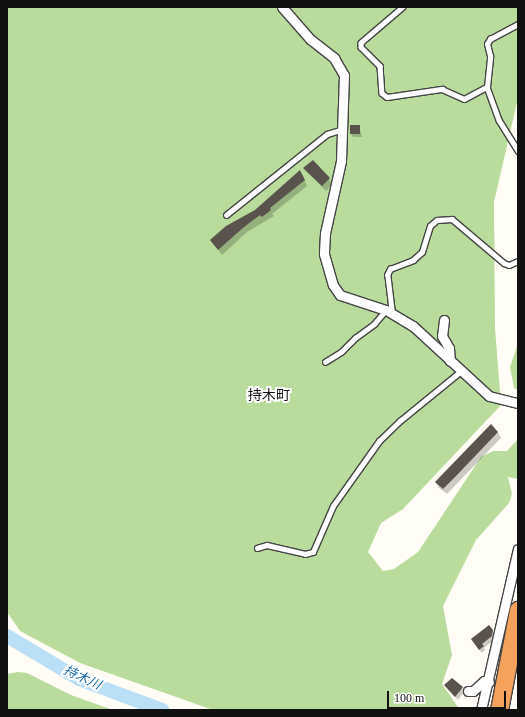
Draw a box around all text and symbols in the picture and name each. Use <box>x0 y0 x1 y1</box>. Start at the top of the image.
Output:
district label: 持木町 <box>248 388 290 404</box>
water label: 持木川 <box>61 663 103 693</box>
scale bar <box>389 683 508 709</box>
text: 100 m <box>394 691 424 705</box>

